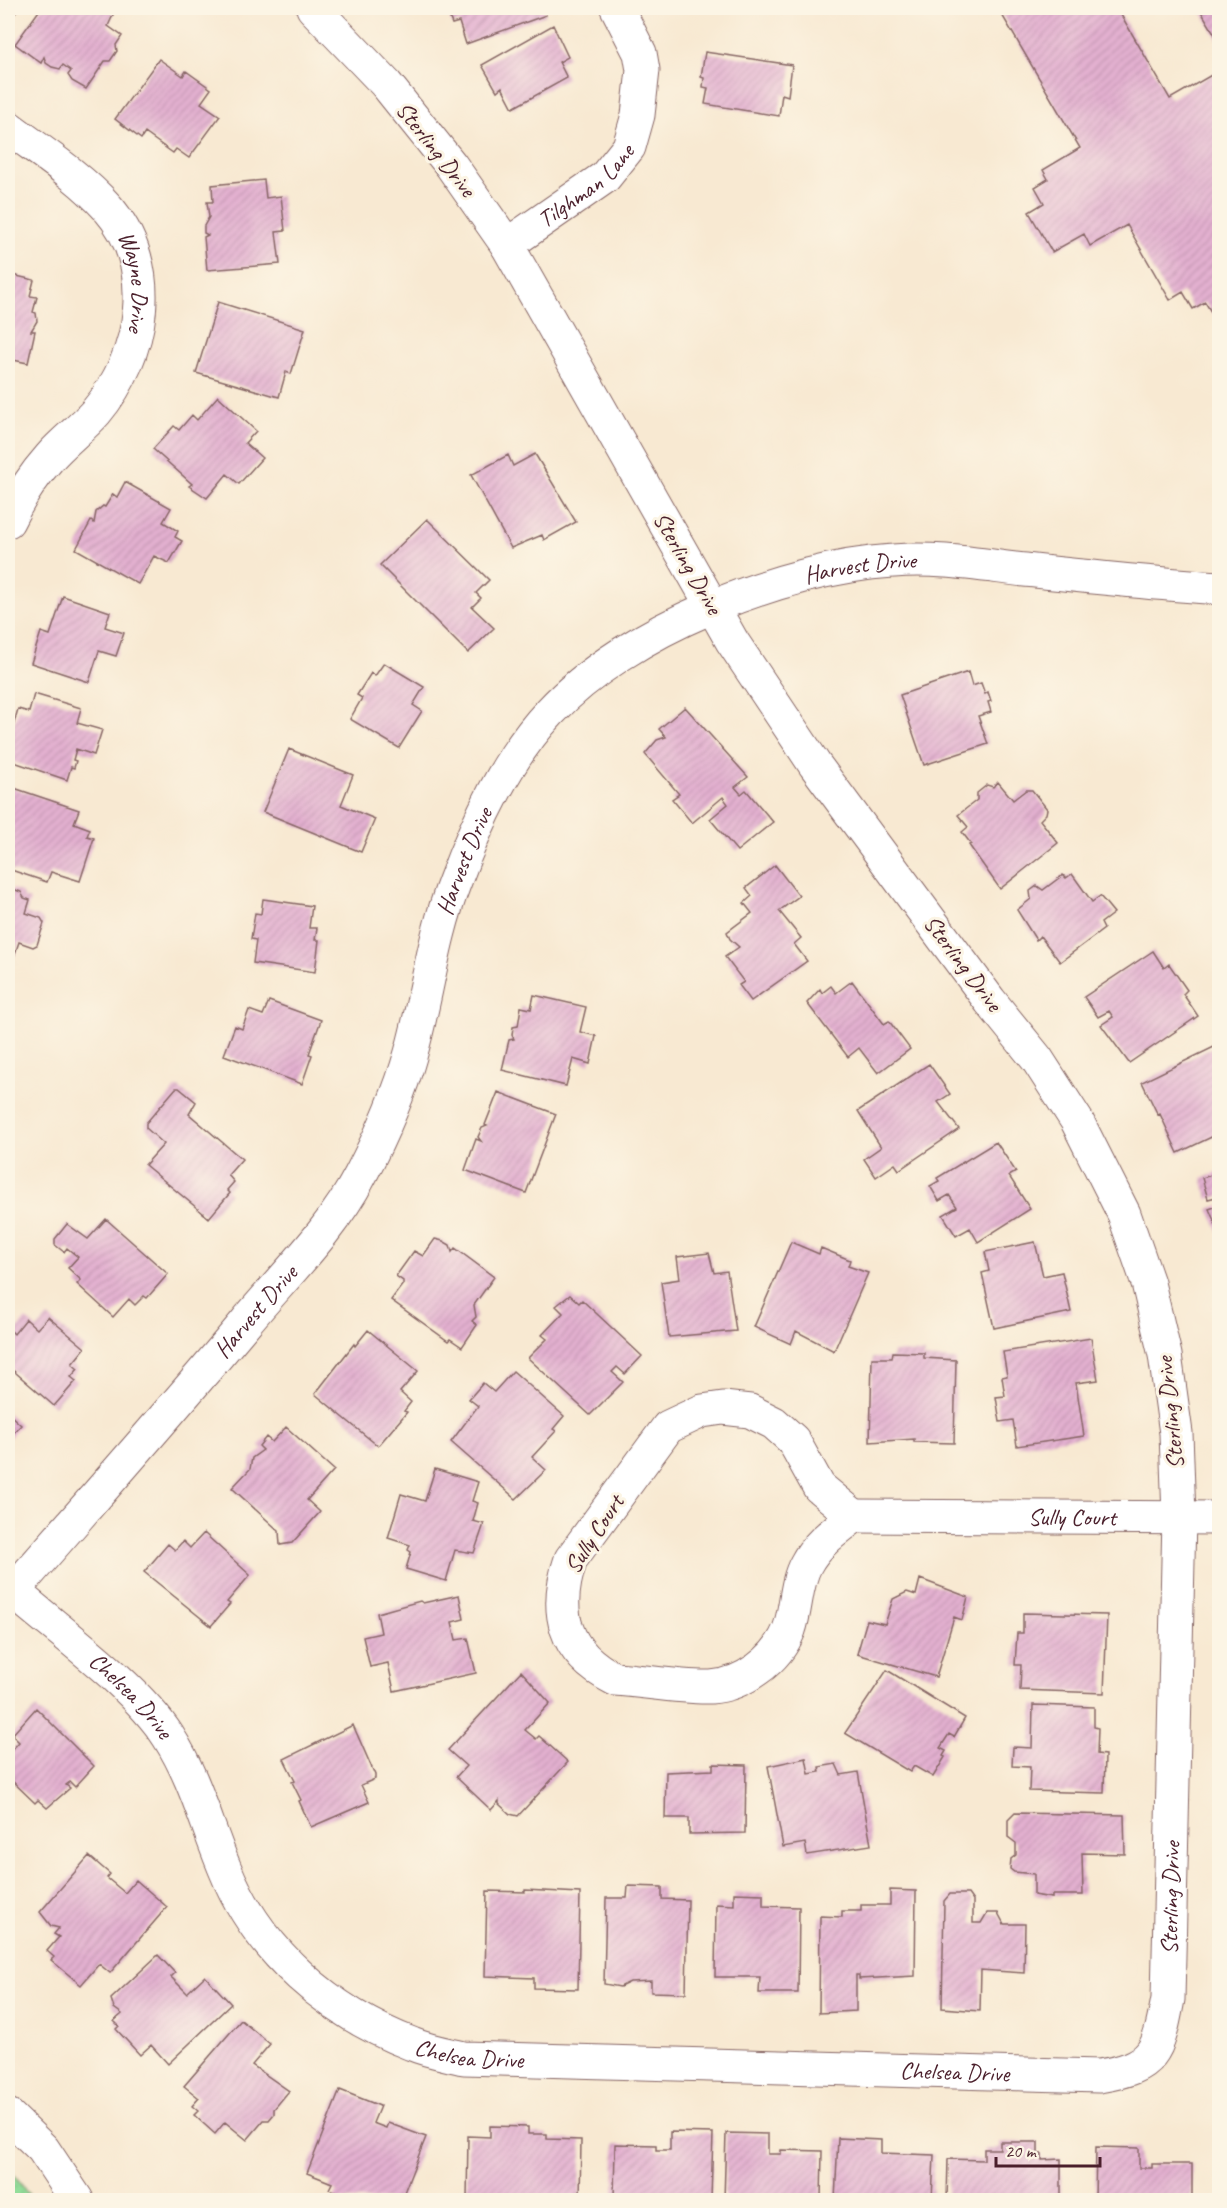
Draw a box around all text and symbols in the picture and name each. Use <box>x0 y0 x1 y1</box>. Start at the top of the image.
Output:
street label: Sterling Drive <box>389 95 484 204</box>
street label: Tilghman Lane <box>532 136 642 234</box>
street label: Wayne Drive <box>111 226 155 338</box>
street label: Sterling Drive <box>647 507 730 621</box>
street label: Harvest Drive <box>801 545 918 590</box>
street label: Harvest Drive <box>429 801 500 919</box>
street label: Sterling Drive <box>917 909 1010 1019</box>
street label: Harvest Drive <box>207 1257 305 1364</box>
street label: Sterling Drive <box>1149 1353 1191 1471</box>
street label: Sully Court <box>557 1487 632 1579</box>
street label: Sully Court <box>1028 1502 1118 1532</box>
street label: Chelsea Drive <box>83 1646 181 1746</box>
street label: Sterling Drive <box>1154 1839 1187 1955</box>
street label: Chelsea Drive <box>411 2031 526 2075</box>
street label: Chelsea Drive <box>900 2055 1012 2089</box>
scale bar <box>996 2130 1100 2168</box>
text: 20 m <box>1005 2140 1038 2162</box>

